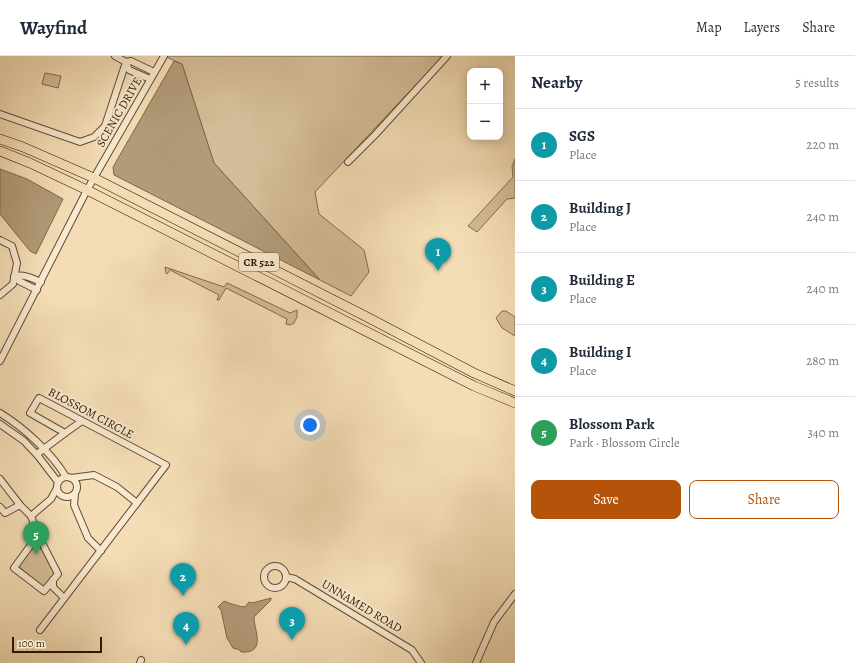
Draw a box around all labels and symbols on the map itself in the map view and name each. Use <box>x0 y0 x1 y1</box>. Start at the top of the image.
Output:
street label: SCENIC DRIVE <box>92 74 146 150</box>
pin: 1 <box>425 238 451 271</box>
road number: CR 522 <box>239 253 279 271</box>
street label: BLOSSOM CIRCLE <box>45 384 137 442</box>
your location <box>300 415 320 435</box>
pin: 5 <box>23 521 49 554</box>
pin: 2 <box>170 563 196 596</box>
street label: UNNAMED ROAD <box>319 576 405 636</box>
pin: 3 <box>279 607 305 640</box>
pin: 4 <box>173 612 199 645</box>
scale bar <box>12 635 102 654</box>

